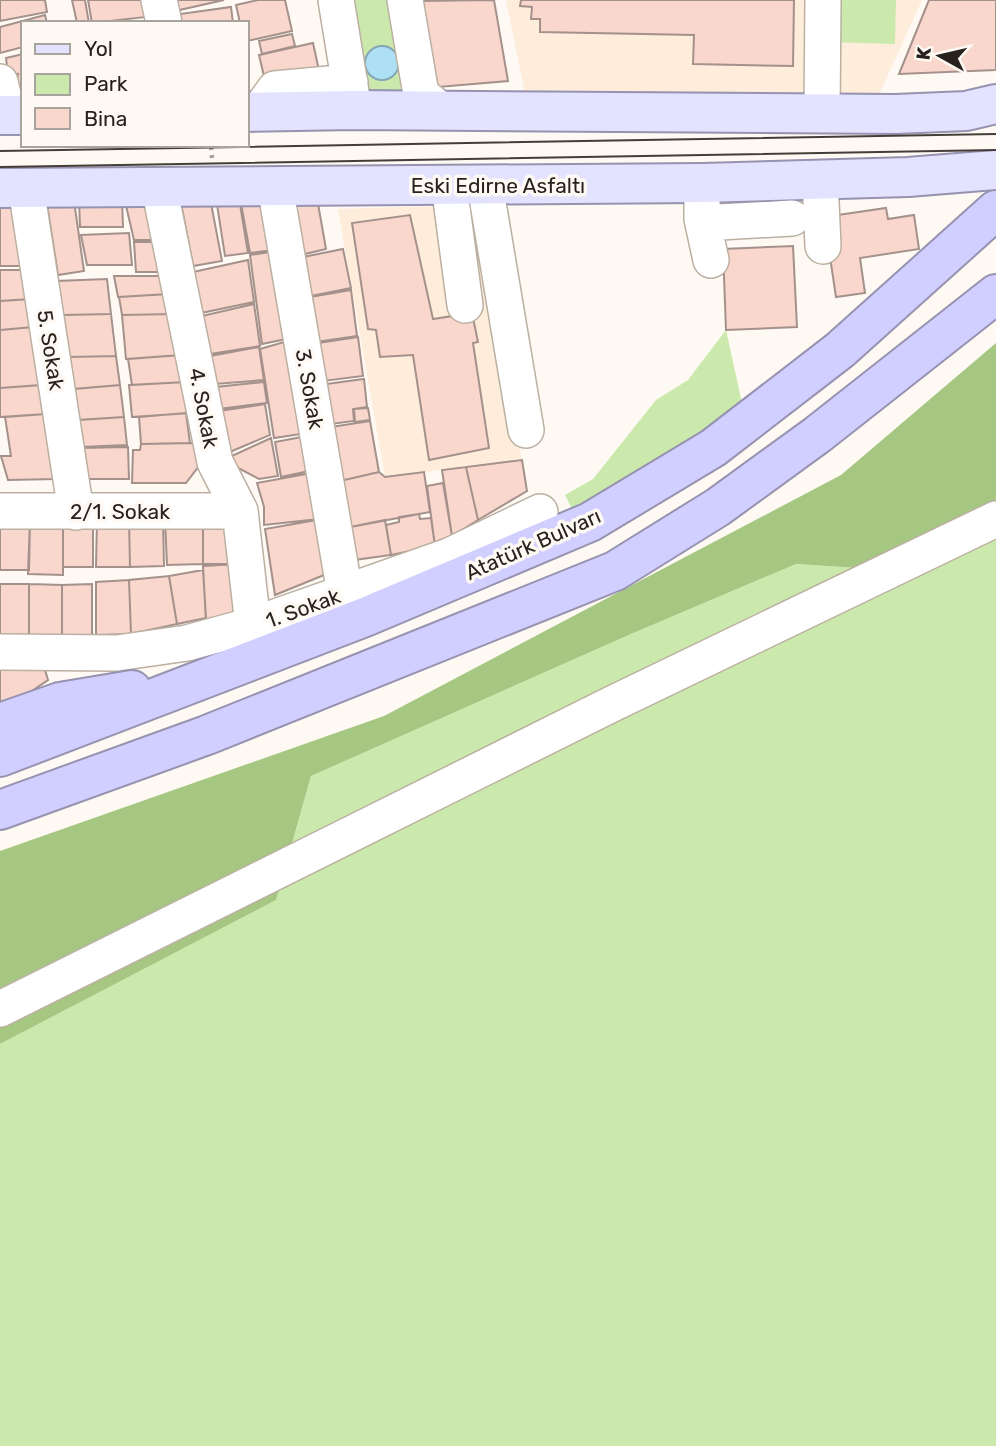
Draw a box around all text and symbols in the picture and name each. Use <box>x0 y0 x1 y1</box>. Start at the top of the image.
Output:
legend <box>21 21 248 147</box>
north arrow <box>905 21 975 91</box>
text: Yol <box>84 36 113 61</box>
text: K <box>911 45 936 62</box>
text: Park <box>84 71 128 96</box>
text: Bina <box>84 106 127 131</box>
street label: Eski Edirne Asfaltı <box>411 173 585 198</box>
street label: 5. Sokak <box>32 308 70 392</box>
street label: 3. Sokak <box>291 347 329 431</box>
street label: 4. Sokak <box>184 366 224 450</box>
street label: 2/1. Sokak <box>70 499 170 524</box>
street label: Atatürk Bulvarı <box>461 503 605 585</box>
street label: 1. Sokak <box>262 583 344 633</box>

